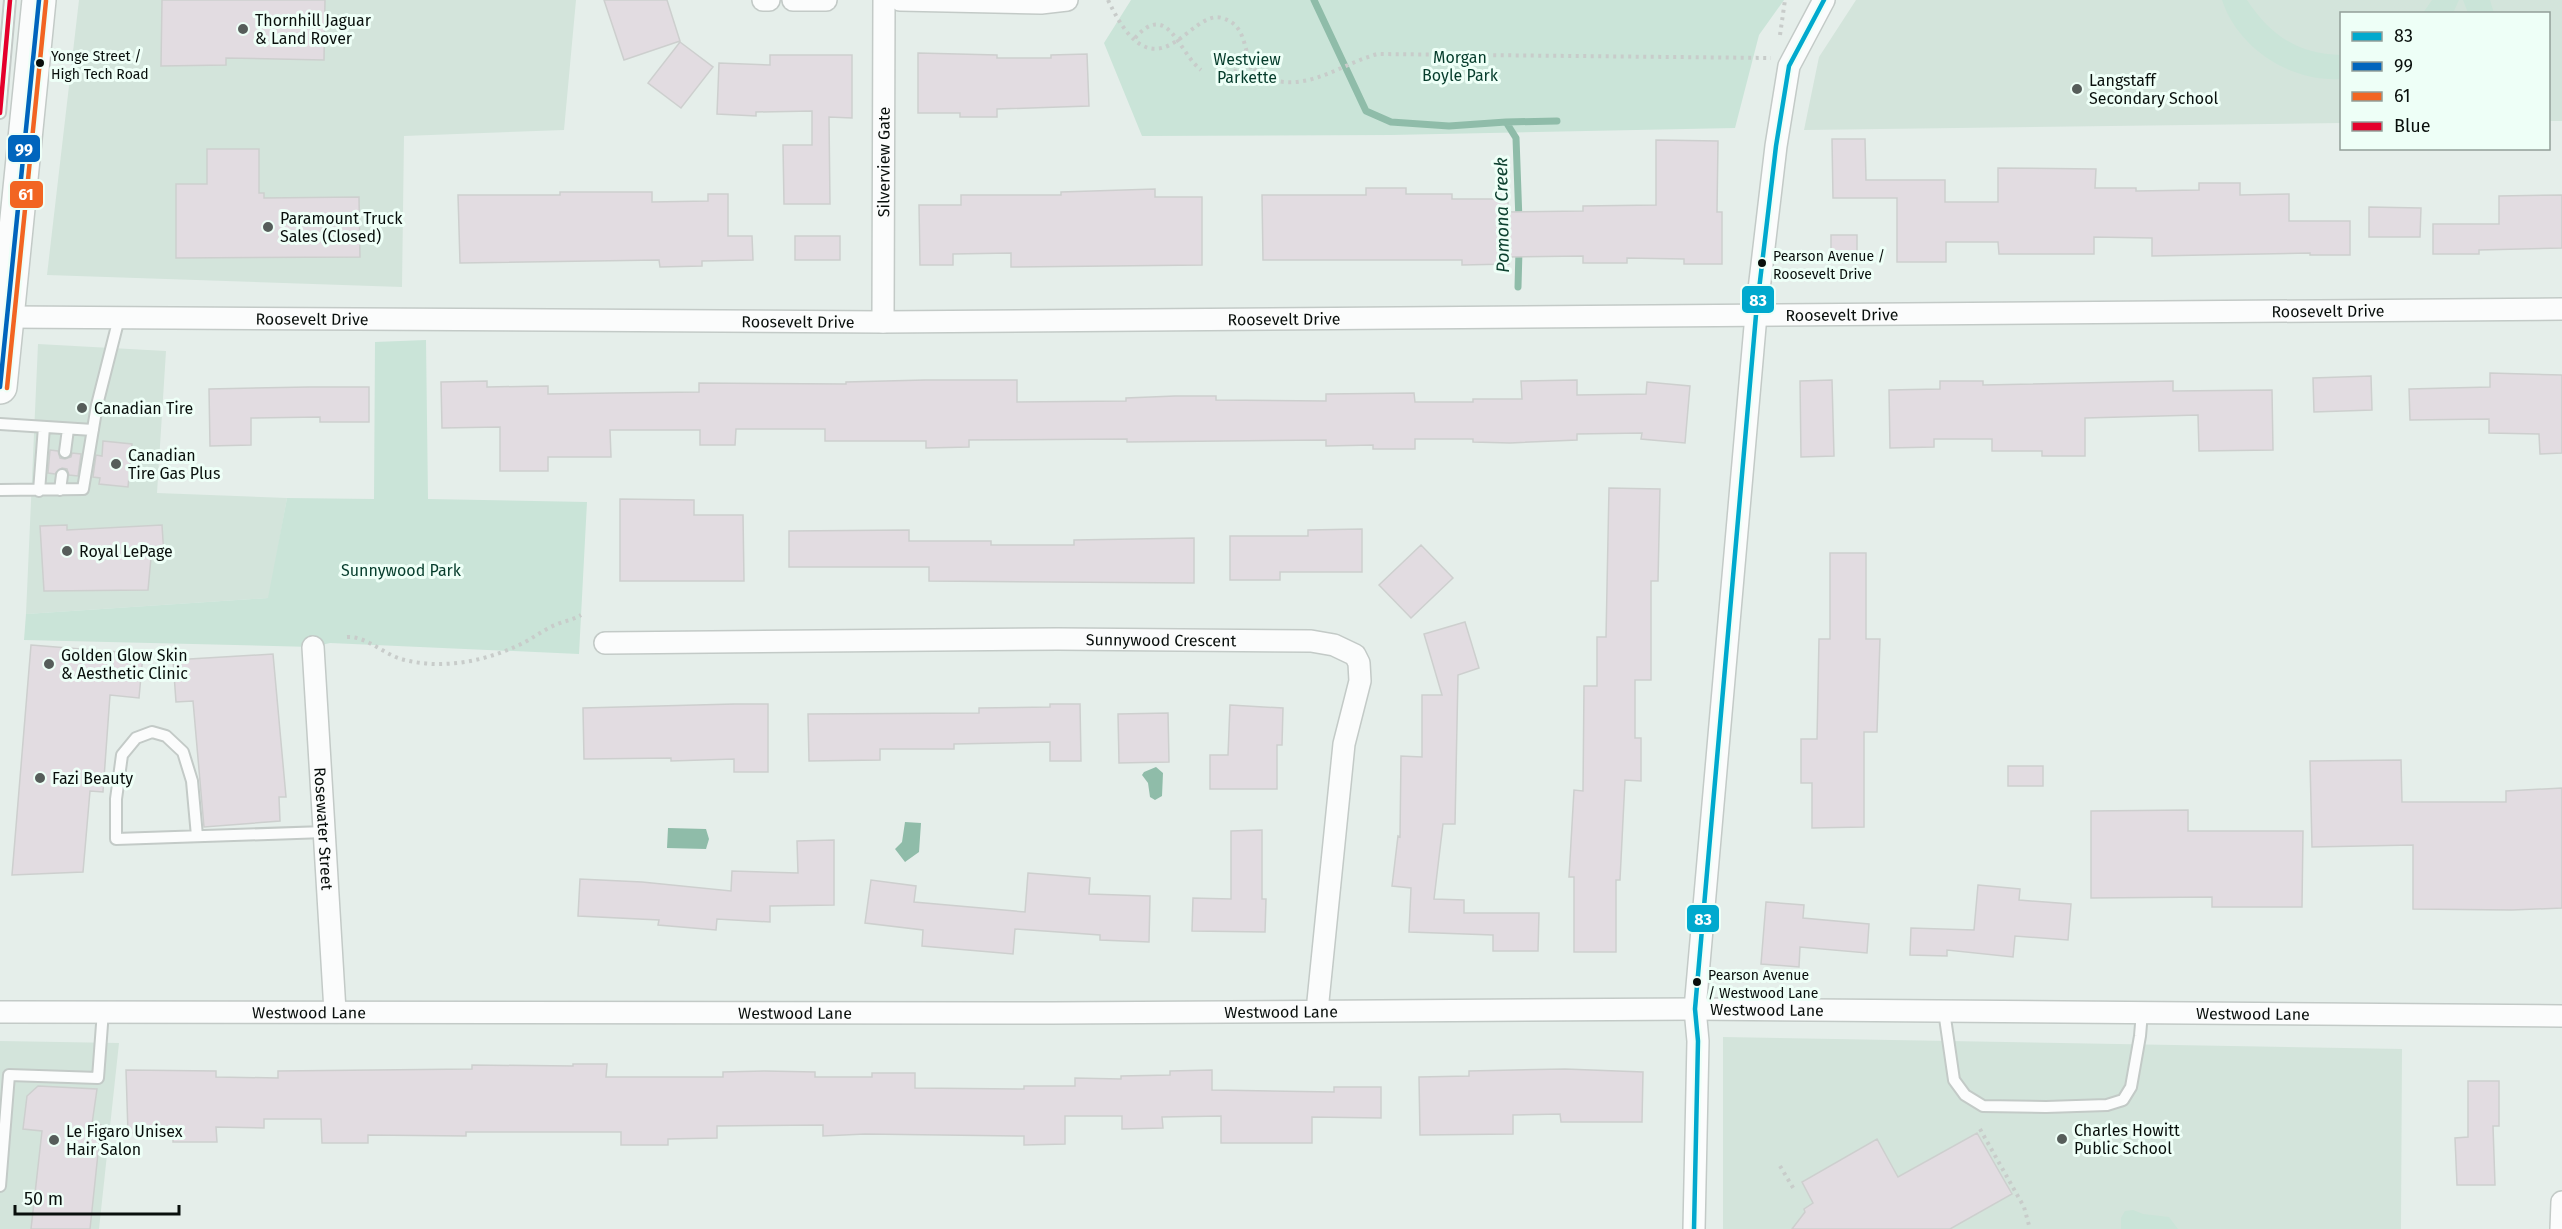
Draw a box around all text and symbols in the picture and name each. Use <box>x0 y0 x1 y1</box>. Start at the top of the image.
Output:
place label: Thornhill Jaguar & Land Rover <box>255 11 372 48</box>
legend <box>2340 12 2550 150</box>
marker: Thornhill Jaguar & Land Rover <box>236 22 250 36</box>
text: 83 <box>2394 25 2413 47</box>
place label: Yonge Street / High Tech Road <box>51 48 149 83</box>
park label: Morgan Boyle Park <box>1422 48 1499 85</box>
park label: Westview Parkette <box>1213 50 1281 87</box>
text: 99 <box>2394 55 2413 77</box>
marker: Yonge Street / High Tech Road <box>34 57 46 69</box>
place label: Langstaff Secondary School <box>2089 71 2218 108</box>
marker: Langstaff Secondary School <box>2070 82 2084 96</box>
text: 61 <box>2394 85 2411 107</box>
street label: Silverview Gate <box>874 107 894 217</box>
text: Blue <box>2394 115 2431 137</box>
line badge: 99 <box>7 134 41 163</box>
text: 99 <box>15 140 33 159</box>
water label: Pomona Creek <box>1490 157 1514 273</box>
line badge: 61 <box>9 180 44 209</box>
text: 61 <box>18 185 34 204</box>
place label: Paramount Truck Sales (Closed) <box>280 209 403 246</box>
marker: Paramount Truck Sales (Closed) <box>261 220 275 234</box>
place label: Pearson Avenue / Roosevelt Drive <box>1773 248 1885 283</box>
marker: Pearson Avenue / Roosevelt Drive <box>1756 257 1768 269</box>
line badge: 83 <box>1741 285 1775 314</box>
text: 83 <box>1749 291 1767 310</box>
street label: Roosevelt Drive <box>2271 301 2385 321</box>
street label: Roosevelt Drive <box>1785 305 1899 325</box>
street label: Roosevelt Drive <box>255 309 369 329</box>
street label: Roosevelt Drive <box>1227 309 1341 329</box>
street label: Roosevelt Drive <box>741 312 855 332</box>
place label: Canadian Tire <box>94 399 193 418</box>
marker: Canadian Tire <box>75 401 89 415</box>
place label: Canadian Tire Gas Plus <box>128 446 220 483</box>
marker: Canadian Tire Gas Plus <box>109 457 123 471</box>
place label: Royal LePage <box>79 542 173 561</box>
marker: Royal LePage <box>60 544 74 558</box>
park label: Sunnywood Park <box>341 561 462 580</box>
street label: Sunnywood Crescent <box>1086 630 1237 650</box>
place label: Golden Glow Skin & Aesthetic Clinic <box>61 646 188 683</box>
marker: Golden Glow Skin & Aesthetic Clinic <box>42 657 56 671</box>
street label: Rosewater Street <box>310 767 337 891</box>
place label: Fazi Beauty <box>52 769 133 788</box>
marker: Fazi Beauty <box>33 771 47 785</box>
line badge: 83 <box>1686 904 1720 933</box>
text: 83 <box>1694 910 1712 929</box>
place label: Pearson Avenue / Westwood Lane <box>1708 967 1818 1002</box>
marker: Pearson Avenue / Westwood Lane <box>1691 976 1703 988</box>
street label: Westwood Lane <box>1710 1000 1824 1020</box>
street label: Westwood Lane <box>1224 1002 1338 1022</box>
street label: Westwood Lane <box>252 1003 366 1022</box>
street label: Westwood Lane <box>738 1004 852 1023</box>
street label: Westwood Lane <box>2196 1004 2310 1024</box>
place label: Charles Howitt Public School <box>2074 1121 2180 1158</box>
place label: Le Figaro Unisex Hair Salon <box>66 1122 183 1159</box>
marker: Charles Howitt Public School <box>2055 1132 2069 1146</box>
marker: Le Figaro Unisex Hair Salon <box>47 1133 61 1147</box>
scale bar <box>15 1178 178 1216</box>
text: 50 m <box>24 1188 63 1210</box>

